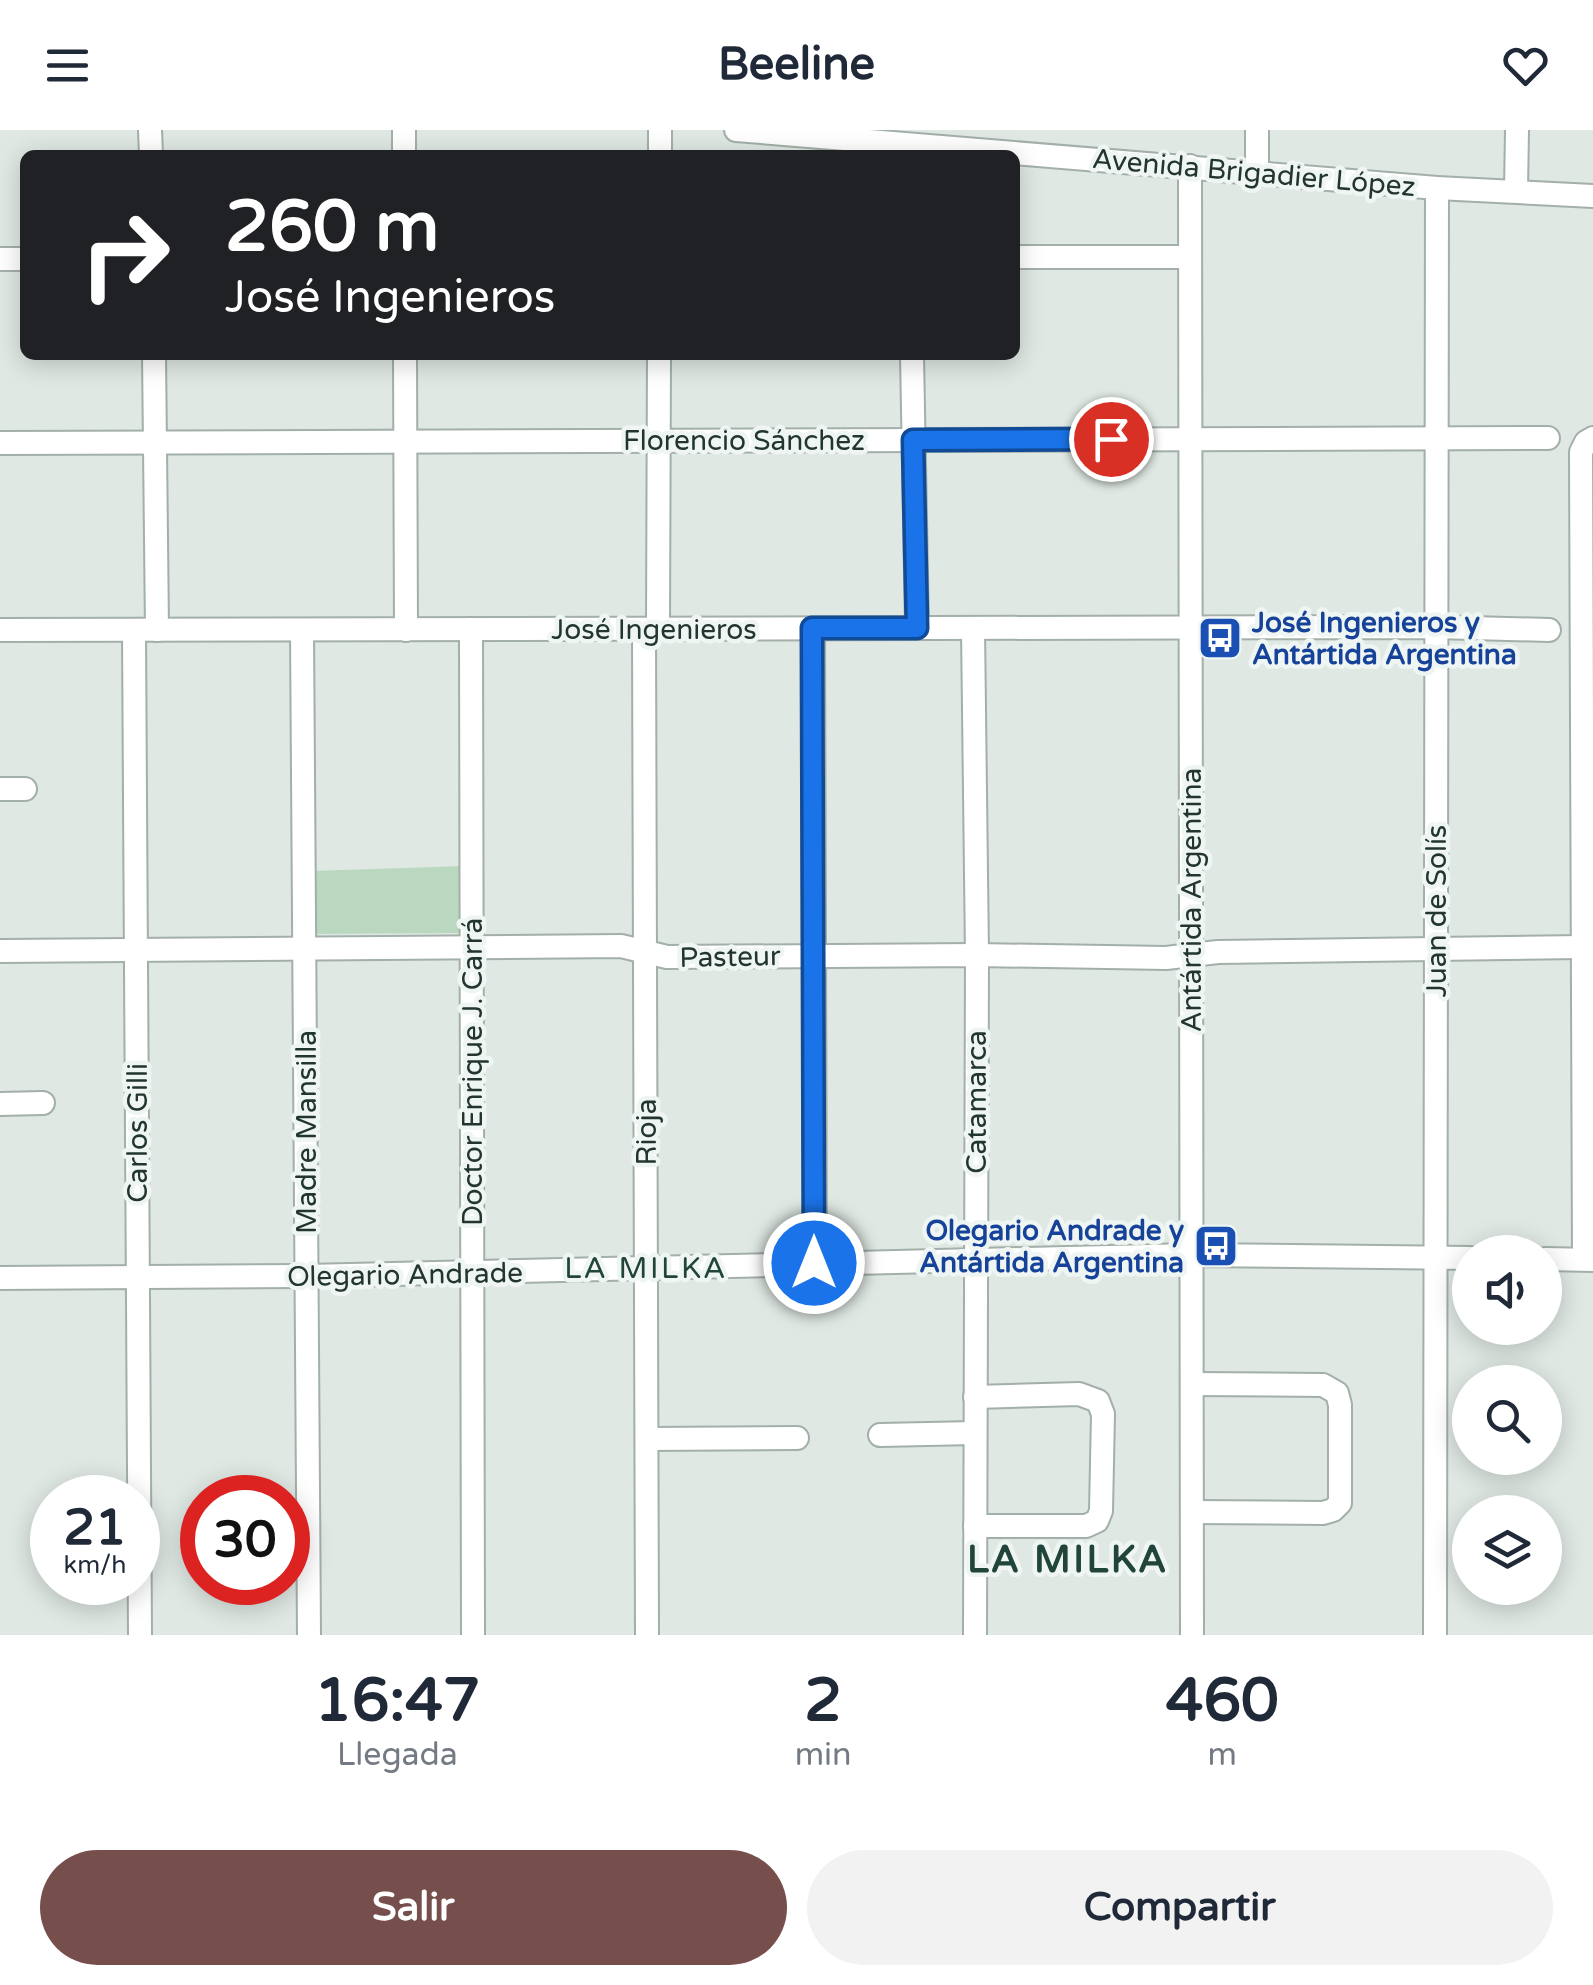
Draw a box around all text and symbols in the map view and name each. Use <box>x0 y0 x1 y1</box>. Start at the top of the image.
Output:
icon: menu <box>40 38 95 93</box>
text: Beeline <box>718 38 875 92</box>
icon: heart <box>1498 38 1553 93</box>
street label: Avenida Brigadier López <box>1091 142 1417 204</box>
text: 260 m <box>225 186 439 270</box>
icon: right <box>60 190 190 320</box>
text: José Ingenieros <box>225 271 555 325</box>
pin <box>1069 397 1154 482</box>
icon: arrive <box>1084 412 1139 467</box>
street label: Florencio Sánchez <box>623 424 865 458</box>
place label: José Ingenieros y Antártida Argentina <box>1251 606 1517 672</box>
street label: José Ingenieros <box>551 613 757 647</box>
bus stop icon: José Ingenieros y Antártida Argentina <box>1197 615 1243 661</box>
street label: Antártida Argentina <box>1175 768 1209 1032</box>
street label: Juan de Solís <box>1420 825 1454 997</box>
street label: Doctor Enrique J. Carrá <box>456 918 490 1226</box>
street label: Pasteur <box>679 939 781 975</box>
street label: Madre Mansilla <box>290 1030 324 1234</box>
street label: Catamarca <box>960 1030 994 1174</box>
street label: Carlos Gilli <box>121 1063 155 1203</box>
street label: Rioja <box>630 1099 664 1165</box>
position arrow <box>762 1211 866 1315</box>
place label: Olegario Andrade y Antártida Argentina <box>919 1214 1184 1280</box>
bus stop icon: Olegario Andrade y Antártida Argentina <box>1193 1223 1239 1269</box>
map controls <box>1452 1235 1562 1605</box>
button: sound <box>1452 1235 1562 1345</box>
district label: LA MILKA <box>564 1250 728 1287</box>
street label: Olegario Andrade <box>287 1256 523 1294</box>
button: search <box>1452 1365 1562 1475</box>
speed limit sign: 30 <box>180 1475 310 1605</box>
button: layers <box>1452 1495 1562 1605</box>
text: 21 <box>64 1498 126 1558</box>
district label: LA MILKA <box>967 1537 1169 1583</box>
text: km/h <box>64 1550 126 1580</box>
text: 16:47 <box>314 1665 481 1737</box>
text: 2 <box>804 1665 842 1737</box>
text: 460 <box>1166 1665 1279 1737</box>
text: Llegada <box>337 1736 458 1774</box>
text: min <box>795 1736 852 1774</box>
text: m <box>1208 1736 1237 1774</box>
button: Salir <box>40 1850 787 1965</box>
button: Compartir <box>807 1850 1553 1965</box>

